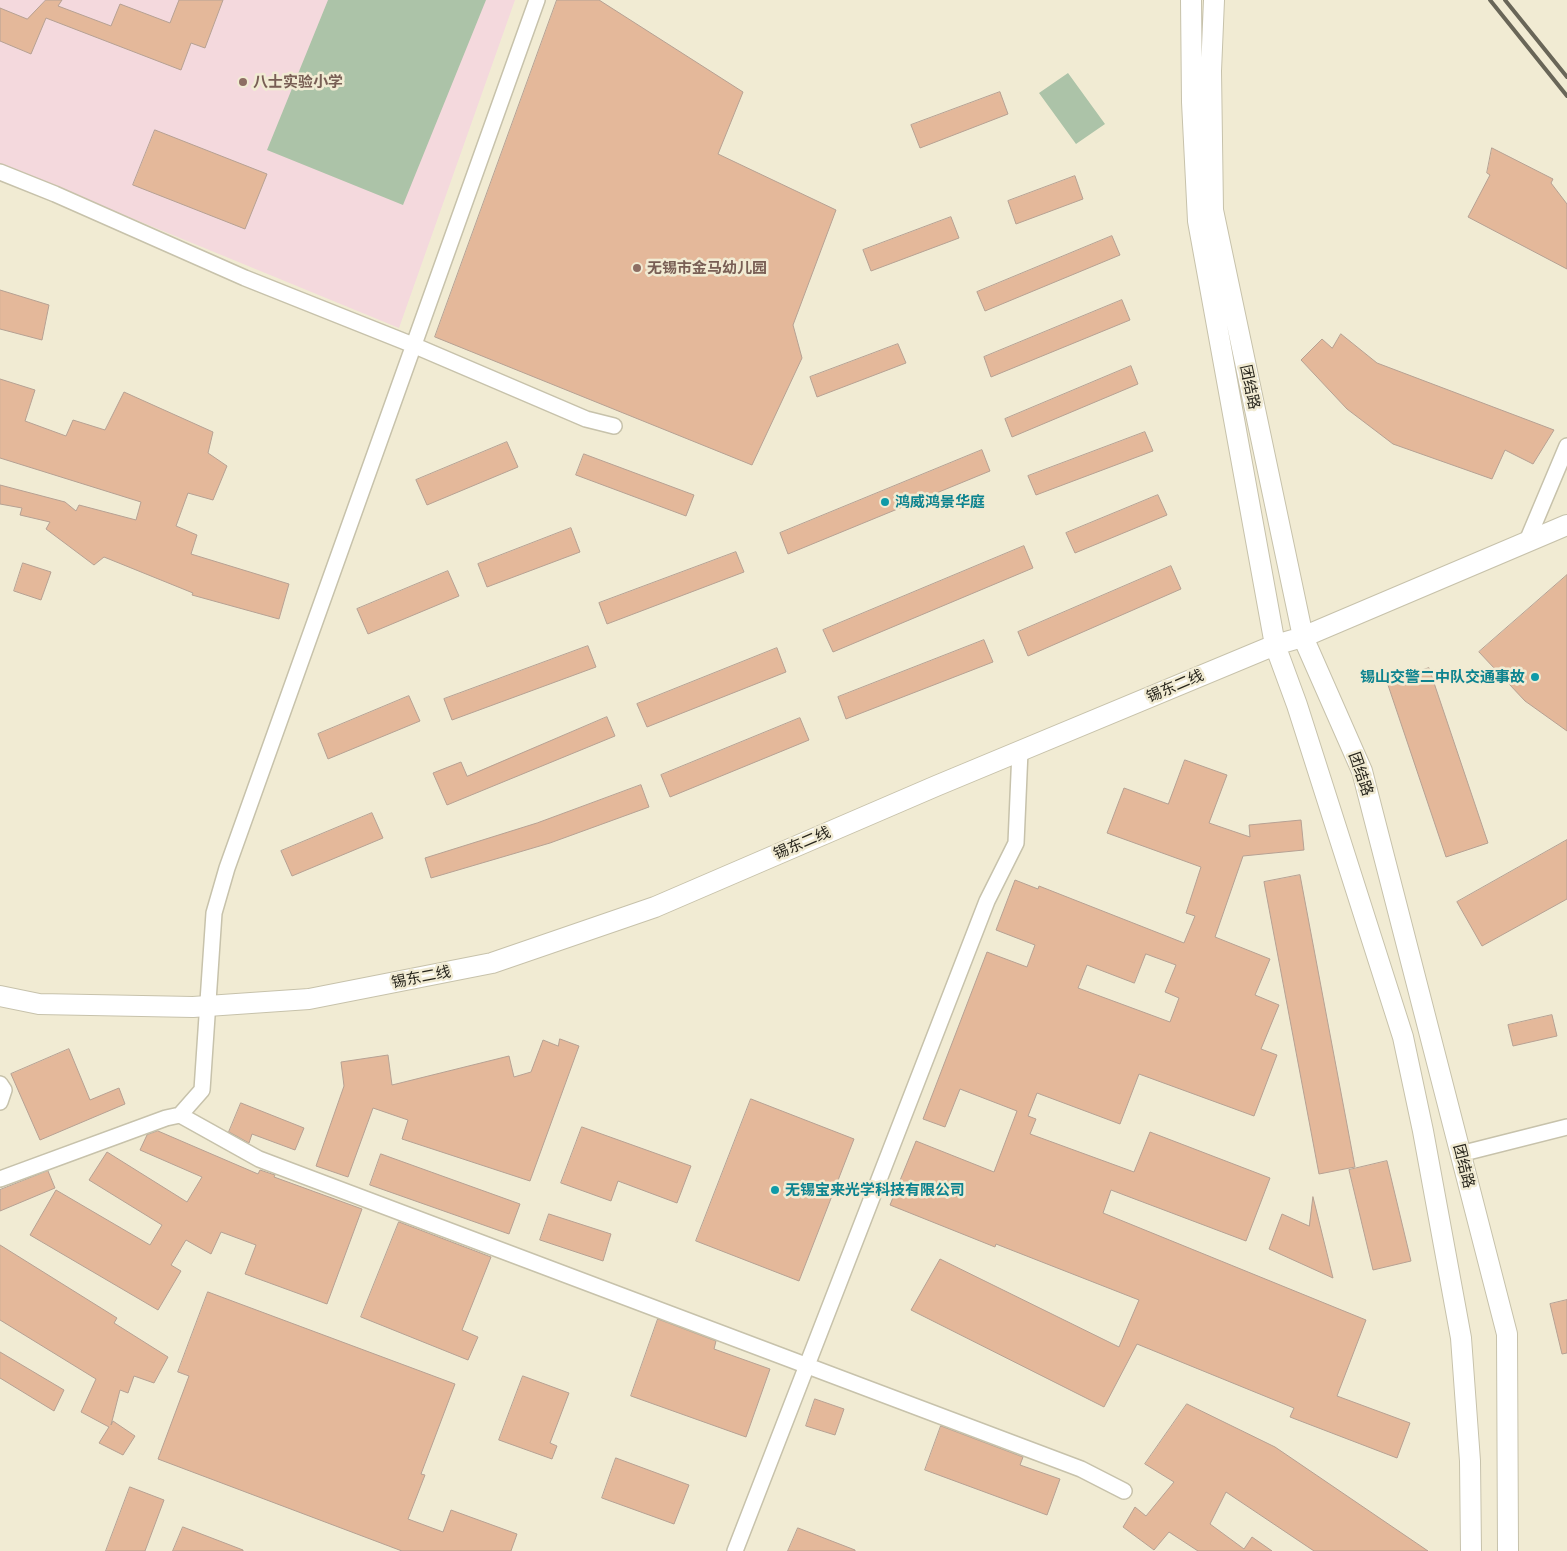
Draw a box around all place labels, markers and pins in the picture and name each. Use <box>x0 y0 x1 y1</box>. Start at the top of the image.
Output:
place label: 八士实验小学 <box>253 73 343 91</box>
marker: 八士实验小学 <box>237 76 249 88</box>
place label: 无锡市金马幼儿园 <box>647 259 767 277</box>
marker: 无锡市金马幼儿园 <box>631 262 643 274</box>
place label: 鸿威鸿景华庭 <box>895 493 985 511</box>
marker: 鸿威鸿景华庭 <box>879 496 891 508</box>
place label: 锡山交警二中队交通事故 <box>1360 668 1525 686</box>
marker: 锡山交警二中队交通事故 <box>1529 671 1541 683</box>
place label: 无锡宝来光学科技有限公司 <box>785 1181 965 1199</box>
marker: 无锡宝来光学科技有限公司 <box>769 1184 781 1196</box>

